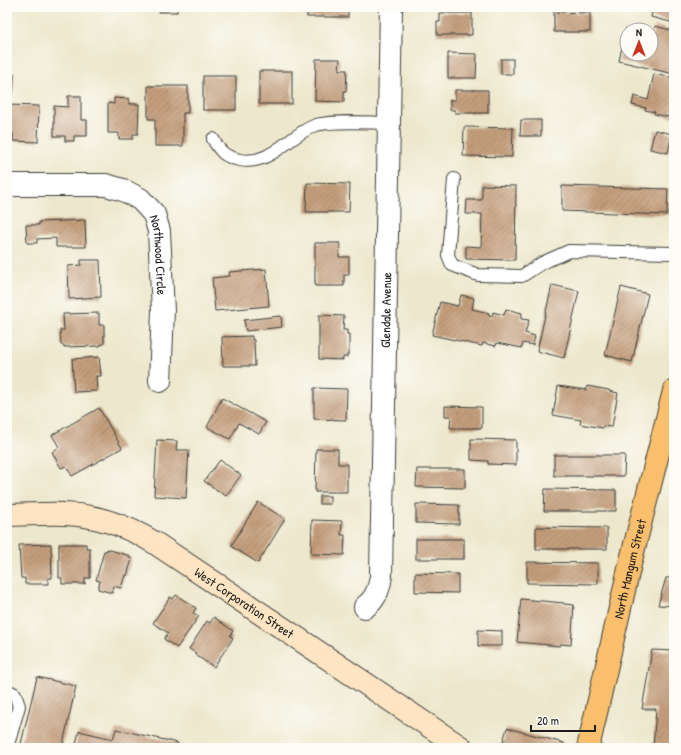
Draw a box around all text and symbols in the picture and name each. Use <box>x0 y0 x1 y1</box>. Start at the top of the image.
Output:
north arrow <box>619 22 659 62</box>
text: N <box>636 25 642 39</box>
street label: Northwood Circle <box>146 213 171 295</box>
street label: Glendale Avenue <box>376 272 395 348</box>
street label: North Mangum Street <box>609 516 650 620</box>
street label: West Corporation Street <box>191 563 298 643</box>
scale bar <box>531 707 595 733</box>
text: 20 m <box>537 712 559 729</box>

